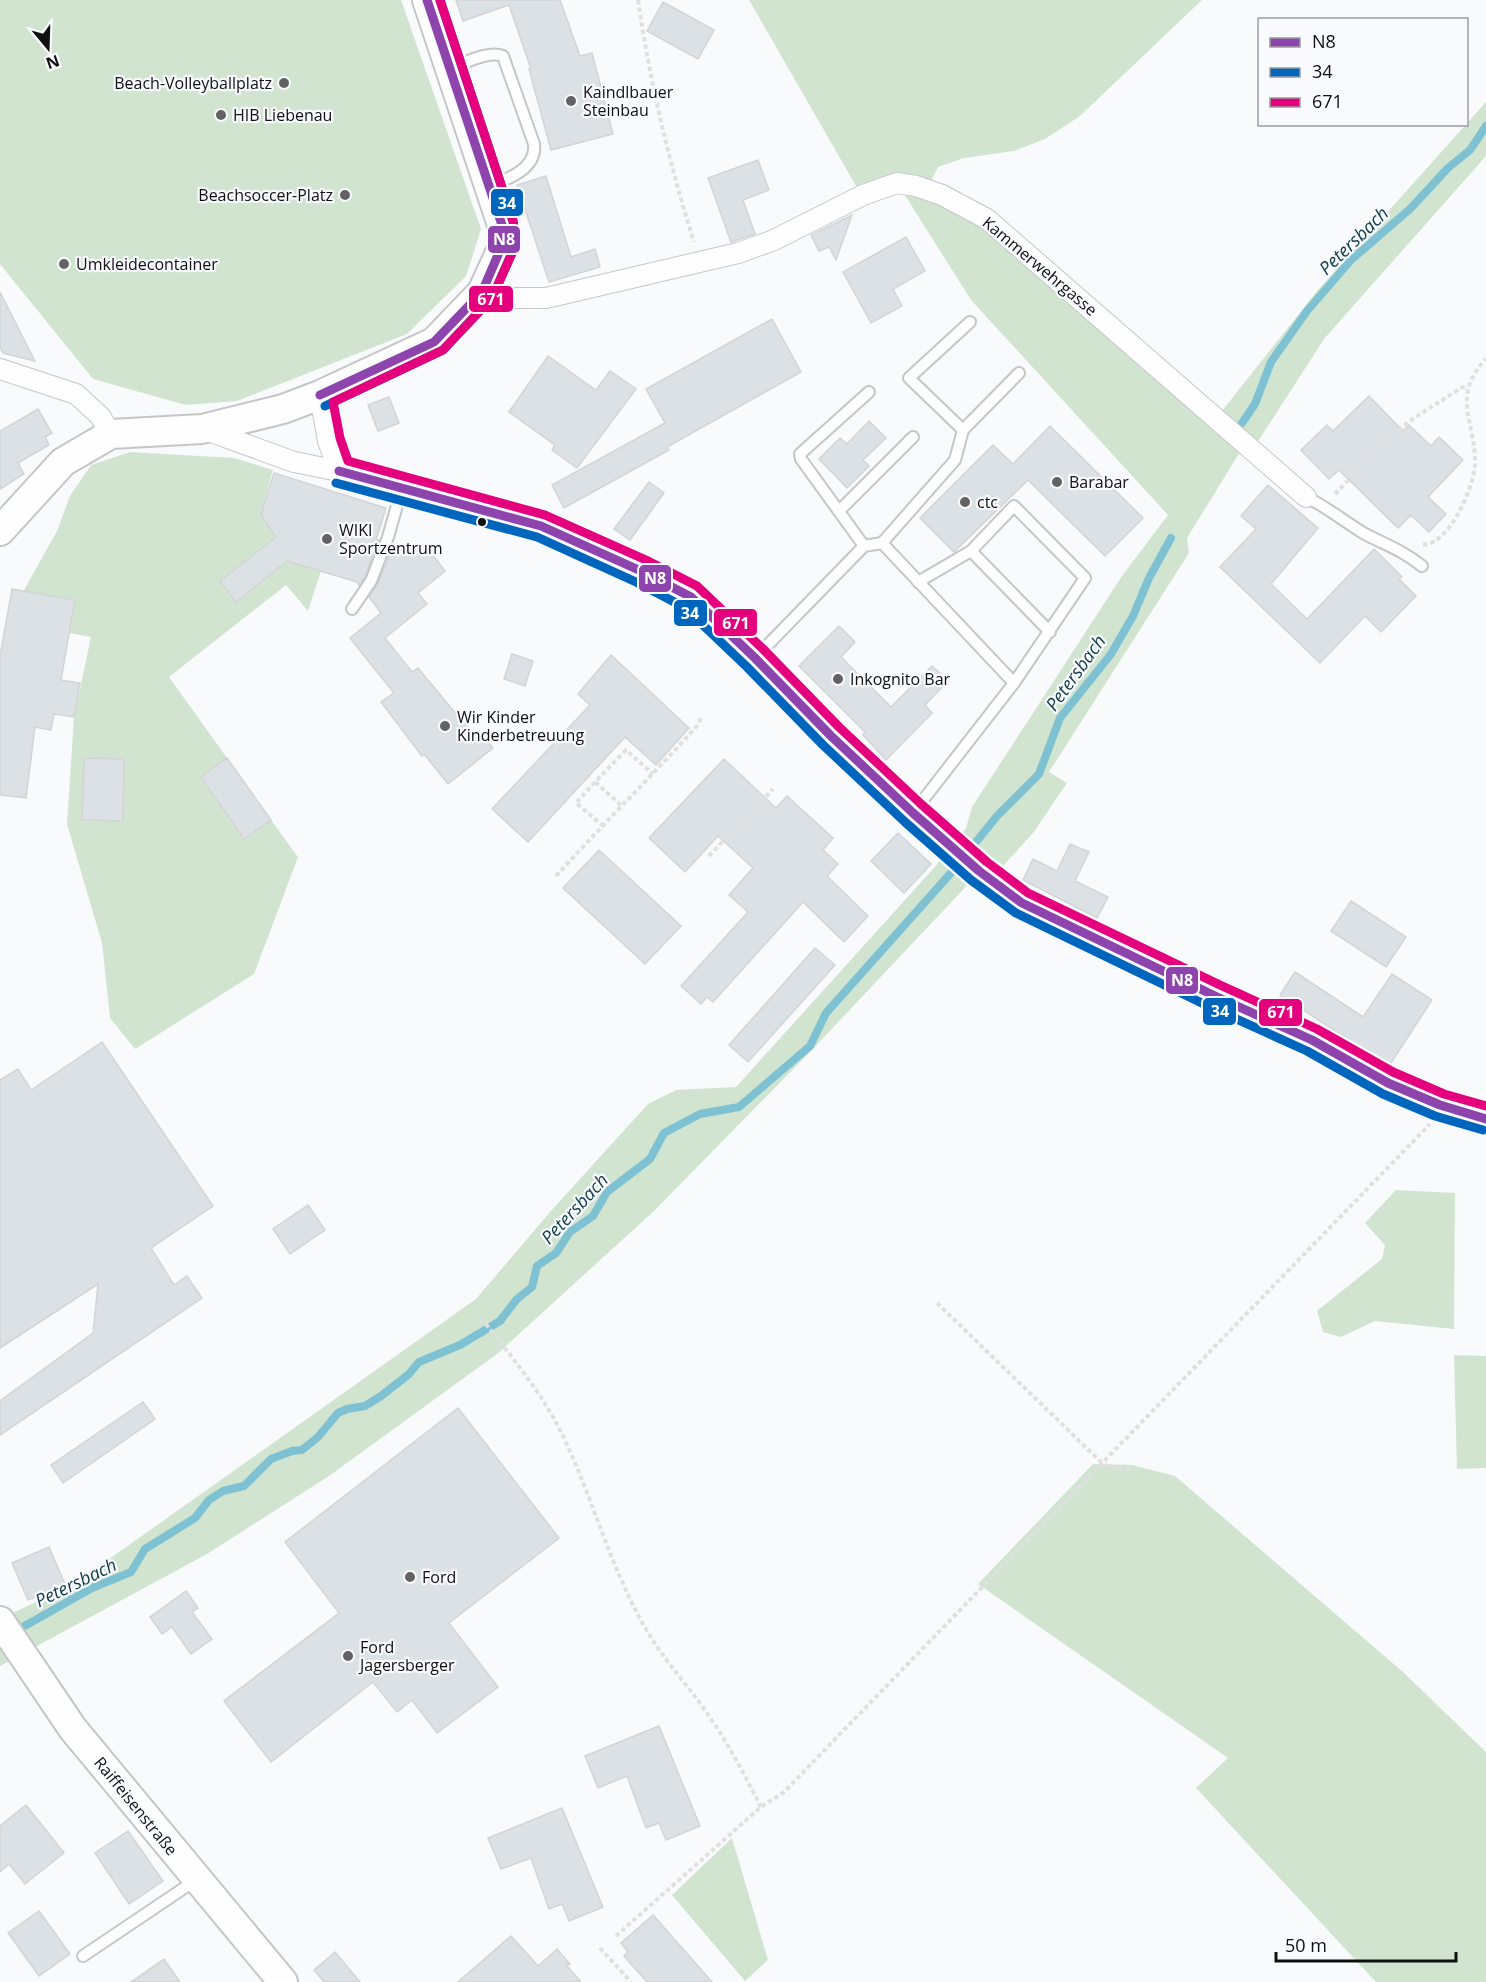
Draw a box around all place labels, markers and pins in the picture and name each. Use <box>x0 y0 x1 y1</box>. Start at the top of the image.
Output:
place label: Beach-Volleyballplatz <box>114 72 272 94</box>
marker: Beach-Volleyballplatz <box>277 76 291 90</box>
place label: Kaindlbauer Steinbau <box>583 81 674 121</box>
marker: Kaindlbauer Steinbau <box>564 94 578 108</box>
place label: HIB Liebenau <box>233 104 332 126</box>
marker: HIB Liebenau <box>214 108 228 122</box>
place label: Beachsoccer-Platz <box>198 184 333 206</box>
marker: Beachsoccer-Platz <box>338 188 352 202</box>
place label: Umkleidecontainer <box>76 253 218 275</box>
marker: Umkleidecontainer <box>57 257 71 271</box>
place label: Barabar <box>1069 471 1129 493</box>
marker: Barabar <box>1050 475 1064 489</box>
place label: ctc <box>977 491 998 513</box>
marker: ctc <box>958 495 972 509</box>
unlabelled marker <box>476 516 488 528</box>
place label: WIKI Sportzentrum <box>339 519 443 559</box>
marker: WIKI Sportzentrum <box>320 532 334 546</box>
place label: Inkognito Bar <box>850 668 951 690</box>
marker: Inkognito Bar <box>831 672 845 686</box>
place label: Wir Kinder Kinderbetreuung <box>457 706 584 746</box>
marker: Wir Kinder Kinderbetreuung <box>438 719 452 733</box>
place label: Ford <box>422 1566 456 1588</box>
marker: Ford <box>403 1570 417 1584</box>
place label: Ford Jagersberger <box>358 1636 455 1676</box>
marker: Ford Jagersberger <box>341 1649 355 1663</box>

